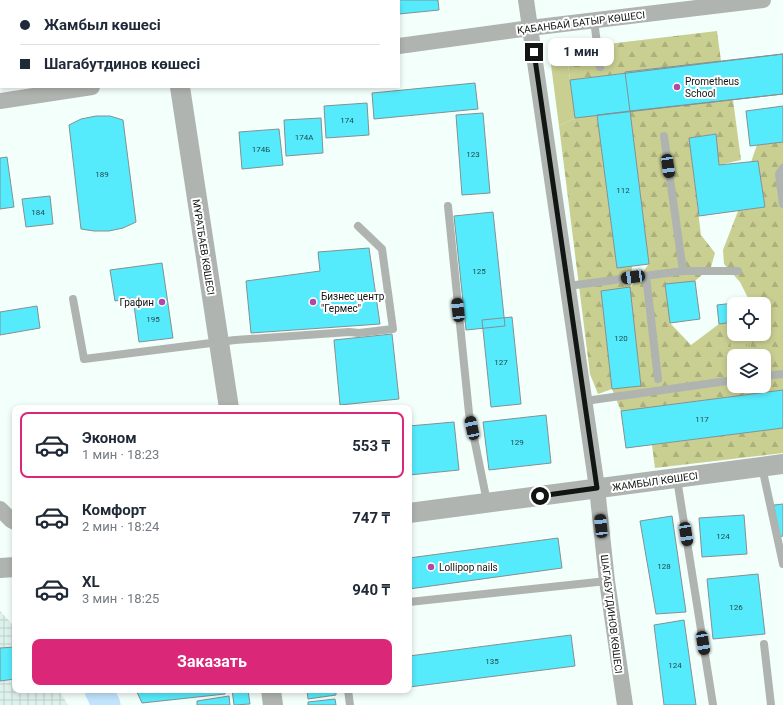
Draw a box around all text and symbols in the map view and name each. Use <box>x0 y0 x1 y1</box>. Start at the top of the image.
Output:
street label: ҚАБАНБАЙ БАТЫР КӨШЕСІ <box>516 8 646 36</box>
text: Жамбыл көшесі <box>44 16 161 34</box>
callout: 1 мин <box>548 38 614 66</box>
route end <box>525 43 543 61</box>
text: 1 мин <box>563 44 599 59</box>
text: Шагабутдинов көшесі <box>44 55 200 73</box>
place label: Prometheus School <box>685 76 739 99</box>
marker: Prometheus School <box>672 82 682 92</box>
house number: 174 <box>340 116 354 125</box>
house number: 174А <box>295 133 314 142</box>
house number: 174Б <box>252 145 270 154</box>
house number: 123 <box>466 150 480 159</box>
car <box>660 153 676 179</box>
house number: 189 <box>95 170 109 179</box>
house number: 112 <box>616 186 630 195</box>
street label: МҰРАТБАЕВ КӨШЕСІ <box>191 198 217 296</box>
house number: 184 <box>31 208 45 217</box>
house number: 125 <box>472 267 486 276</box>
car <box>620 269 646 285</box>
place label: Бизнес центр "Гермес" <box>321 291 385 314</box>
place label: Графин <box>120 297 154 308</box>
marker: Графин <box>157 297 167 307</box>
marker: Бизнес центр "Гермес" <box>308 297 318 307</box>
car <box>451 297 465 323</box>
map controls <box>727 297 771 393</box>
button: locate <box>727 297 771 341</box>
house number: 195 <box>146 315 160 324</box>
house number: 120 <box>614 334 628 343</box>
button: layers <box>727 349 771 393</box>
house number: 127 <box>494 358 508 367</box>
car <box>464 415 480 441</box>
house number: 117 <box>695 415 709 424</box>
icon: car <box>34 427 70 463</box>
text: Эконом <box>82 429 137 447</box>
text: 553 ₸ <box>352 437 390 455</box>
house number: 129 <box>510 438 524 447</box>
text: 1 мин · 18:23 <box>82 447 159 462</box>
street label: ЖАМБЫЛ КӨШЕСІ <box>612 470 699 493</box>
route start <box>531 487 549 505</box>
icon: car <box>34 499 70 535</box>
text: Комфорт <box>82 501 146 519</box>
text: 747 ₸ <box>352 509 390 527</box>
car <box>594 513 608 539</box>
text: 2 мин · 18:24 <box>82 519 159 534</box>
car <box>678 521 694 547</box>
house number: 124 <box>716 532 730 541</box>
street label: ШАГАБУТДИНОВ КӨШЕСІ <box>599 554 624 674</box>
marker: Lollipop nails <box>426 562 436 572</box>
place label: Lollipop nails <box>439 562 498 573</box>
house number: 128 <box>657 562 671 571</box>
icon: car <box>34 571 70 607</box>
text: XL <box>82 573 100 591</box>
text: 940 ₸ <box>352 581 390 599</box>
text: 3 мин · 18:25 <box>82 591 159 606</box>
house number: 126 <box>729 603 743 612</box>
car <box>695 630 711 656</box>
button: Заказать <box>32 639 392 685</box>
house number: 135 <box>485 657 499 666</box>
house number: 124 <box>668 661 682 670</box>

